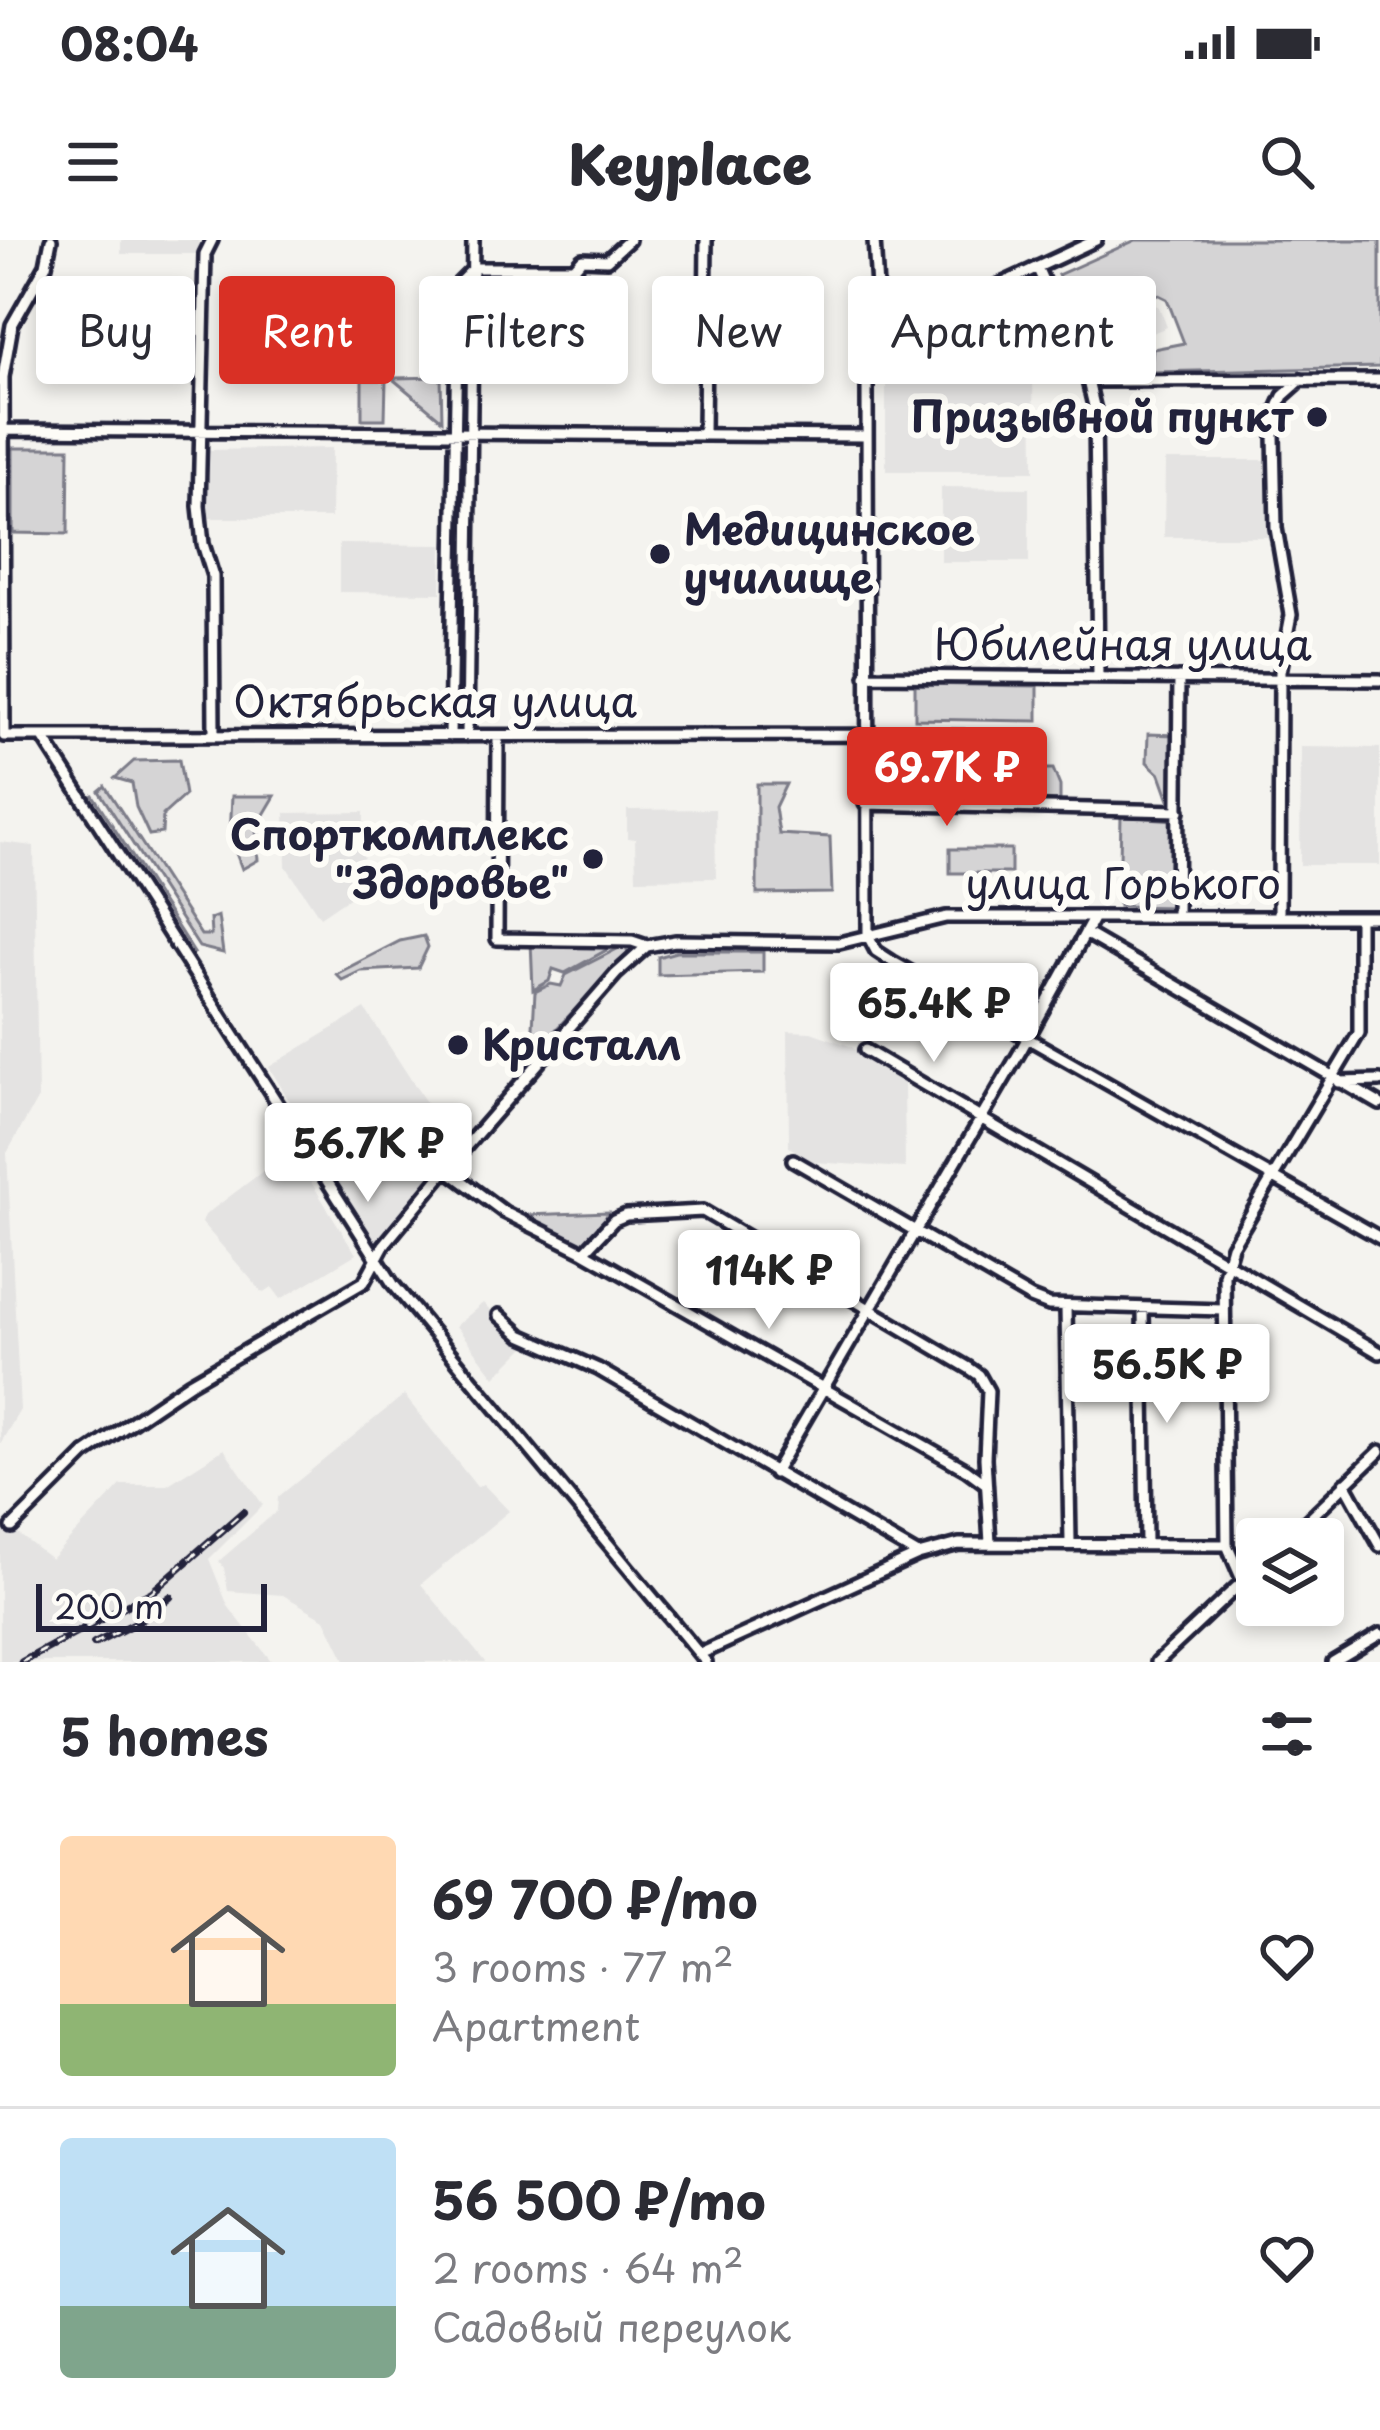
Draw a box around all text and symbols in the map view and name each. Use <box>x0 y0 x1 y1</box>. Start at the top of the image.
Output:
text: 08:04 <box>60 8 199 76</box>
text: Keyplace <box>568 122 812 203</box>
icon: menu <box>60 129 126 195</box>
icon: search <box>1254 129 1320 195</box>
chip: Buy <box>36 276 195 384</box>
chip: Rent <box>219 276 395 384</box>
chip: Filters <box>419 276 628 384</box>
chip: New <box>652 276 824 384</box>
chip: Apartment <box>848 276 1156 384</box>
place label: Призывной пункт <box>911 383 1294 446</box>
marker: Призывной пункт <box>1304 404 1330 430</box>
place label: Медицинское училище <box>684 496 975 607</box>
marker: Медицинское училище <box>647 541 673 567</box>
street label: Юбилейная улица <box>934 611 1312 674</box>
street label: Октябрьская улица <box>233 668 637 731</box>
pin: 69.7K ₽ <box>836 727 1058 829</box>
text: 69.7K ₽ <box>874 736 1020 795</box>
place label: Спорткомплекс "Здоровье" <box>230 801 569 912</box>
marker: Спорткомплекс "Здоровье" <box>580 846 606 872</box>
street label: улица Горького <box>965 850 1281 913</box>
pin: 65.4K ₽ <box>823 963 1045 1065</box>
text: 65.4K ₽ <box>857 972 1011 1031</box>
place label: Кристалл <box>482 1011 681 1074</box>
marker: Кристалл <box>445 1032 471 1058</box>
pin: 56.7K ₽ <box>257 1103 479 1205</box>
text: 56.7K ₽ <box>292 1112 444 1171</box>
pin: 114K ₽ <box>671 1230 867 1332</box>
text: 114K ₽ <box>705 1239 833 1298</box>
pin: 56.5K ₽ <box>1056 1324 1278 1426</box>
text: 56.5K ₽ <box>1092 1333 1242 1392</box>
map controls <box>1236 1518 1344 1626</box>
button: layers <box>1236 1518 1344 1626</box>
scale bar <box>36 1578 267 1631</box>
text: 200 m <box>54 1580 164 1630</box>
text: 5 homes <box>60 1696 269 1773</box>
icon: filters <box>1254 1701 1320 1767</box>
text: 69 700 ₽/mo <box>432 1859 758 1936</box>
icon: home <box>156 1884 300 2028</box>
icon: heart <box>1254 1923 1320 1989</box>
text: 3 rooms · 77 m² <box>432 1936 734 1995</box>
text: Apartment <box>432 1995 640 2054</box>
text: 56 500 ₽/mo <box>432 2160 766 2237</box>
icon: home <box>156 2186 300 2330</box>
icon: heart <box>1254 2225 1320 2291</box>
text: 2 rooms · 64 m² <box>432 2237 744 2296</box>
text: Садовый переулок <box>432 2296 791 2355</box>

